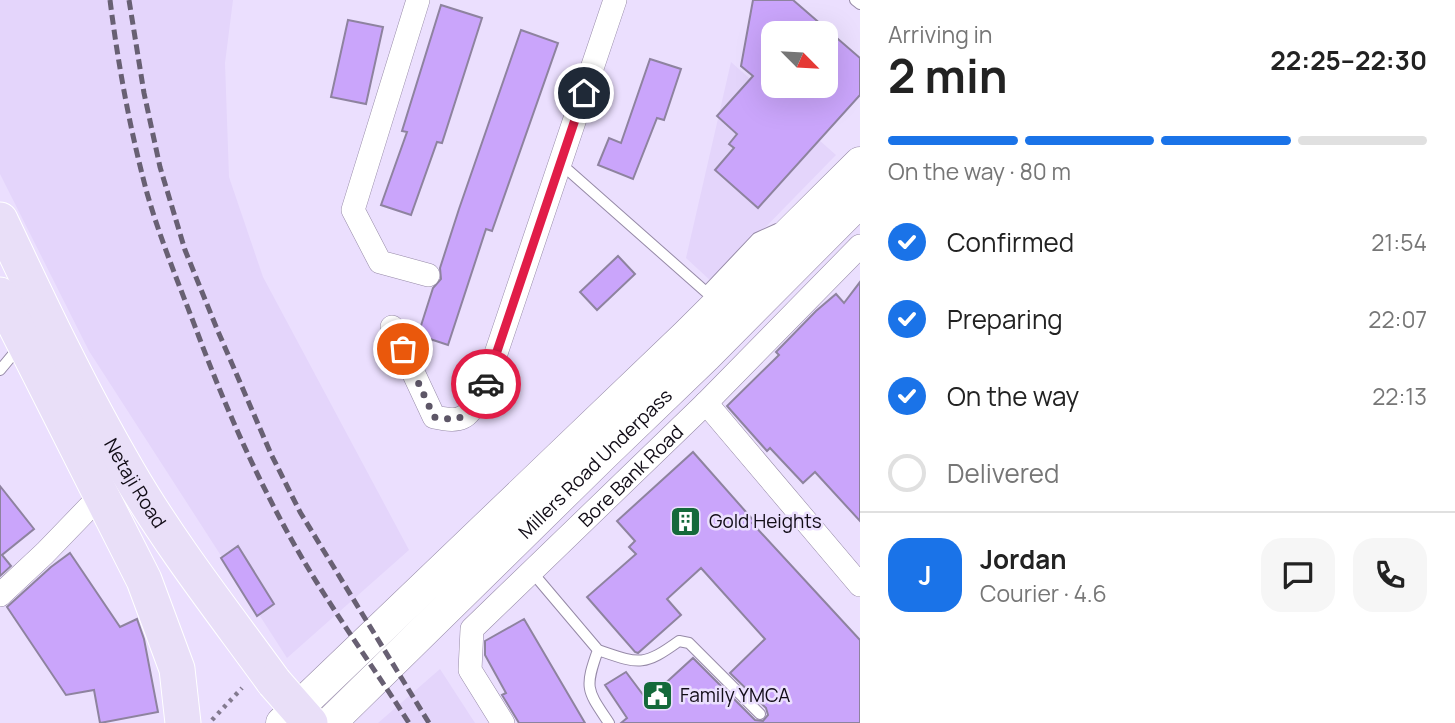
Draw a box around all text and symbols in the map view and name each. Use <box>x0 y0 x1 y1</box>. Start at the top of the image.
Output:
text: Arriving in <box>888 18 993 50</box>
north arrow <box>761 21 838 98</box>
map controls <box>761 21 838 98</box>
text: 22:25–22:30 <box>1270 42 1427 78</box>
text: 2 min <box>888 44 1008 107</box>
pin <box>554 63 614 123</box>
icon: home <box>565 74 603 112</box>
text: On the way · 80 m <box>888 155 1071 187</box>
icon: check <box>888 223 926 261</box>
text: Confirmed <box>947 224 1074 260</box>
text: 21:54 <box>1371 226 1427 258</box>
icon: check <box>888 300 926 338</box>
text: Preparing <box>947 301 1063 337</box>
text: 22:07 <box>1368 303 1427 335</box>
pin <box>373 319 433 379</box>
icon: bag <box>384 330 422 368</box>
courier <box>451 349 521 419</box>
icon: car <box>467 365 505 403</box>
icon: check <box>888 377 926 415</box>
text: On the way <box>947 378 1079 414</box>
text: 22:13 <box>1372 380 1427 412</box>
street label: Millers Road Underpass <box>512 383 678 544</box>
street label: Bore Bank Road <box>573 419 689 533</box>
street label: Netaji Road <box>98 434 172 533</box>
text: Delivered <box>947 455 1059 491</box>
building icon: Gold Heights <box>669 504 703 538</box>
place label: Gold Heights <box>709 508 822 534</box>
button: chat <box>1261 538 1335 612</box>
button: phone <box>1353 538 1427 612</box>
text: Jordan <box>980 541 1066 577</box>
text: J <box>918 557 932 593</box>
text: Courier · 4.6 <box>980 577 1107 609</box>
public building icon: Family YMCA <box>640 678 674 712</box>
place label: Family YMCA <box>680 682 790 708</box>

